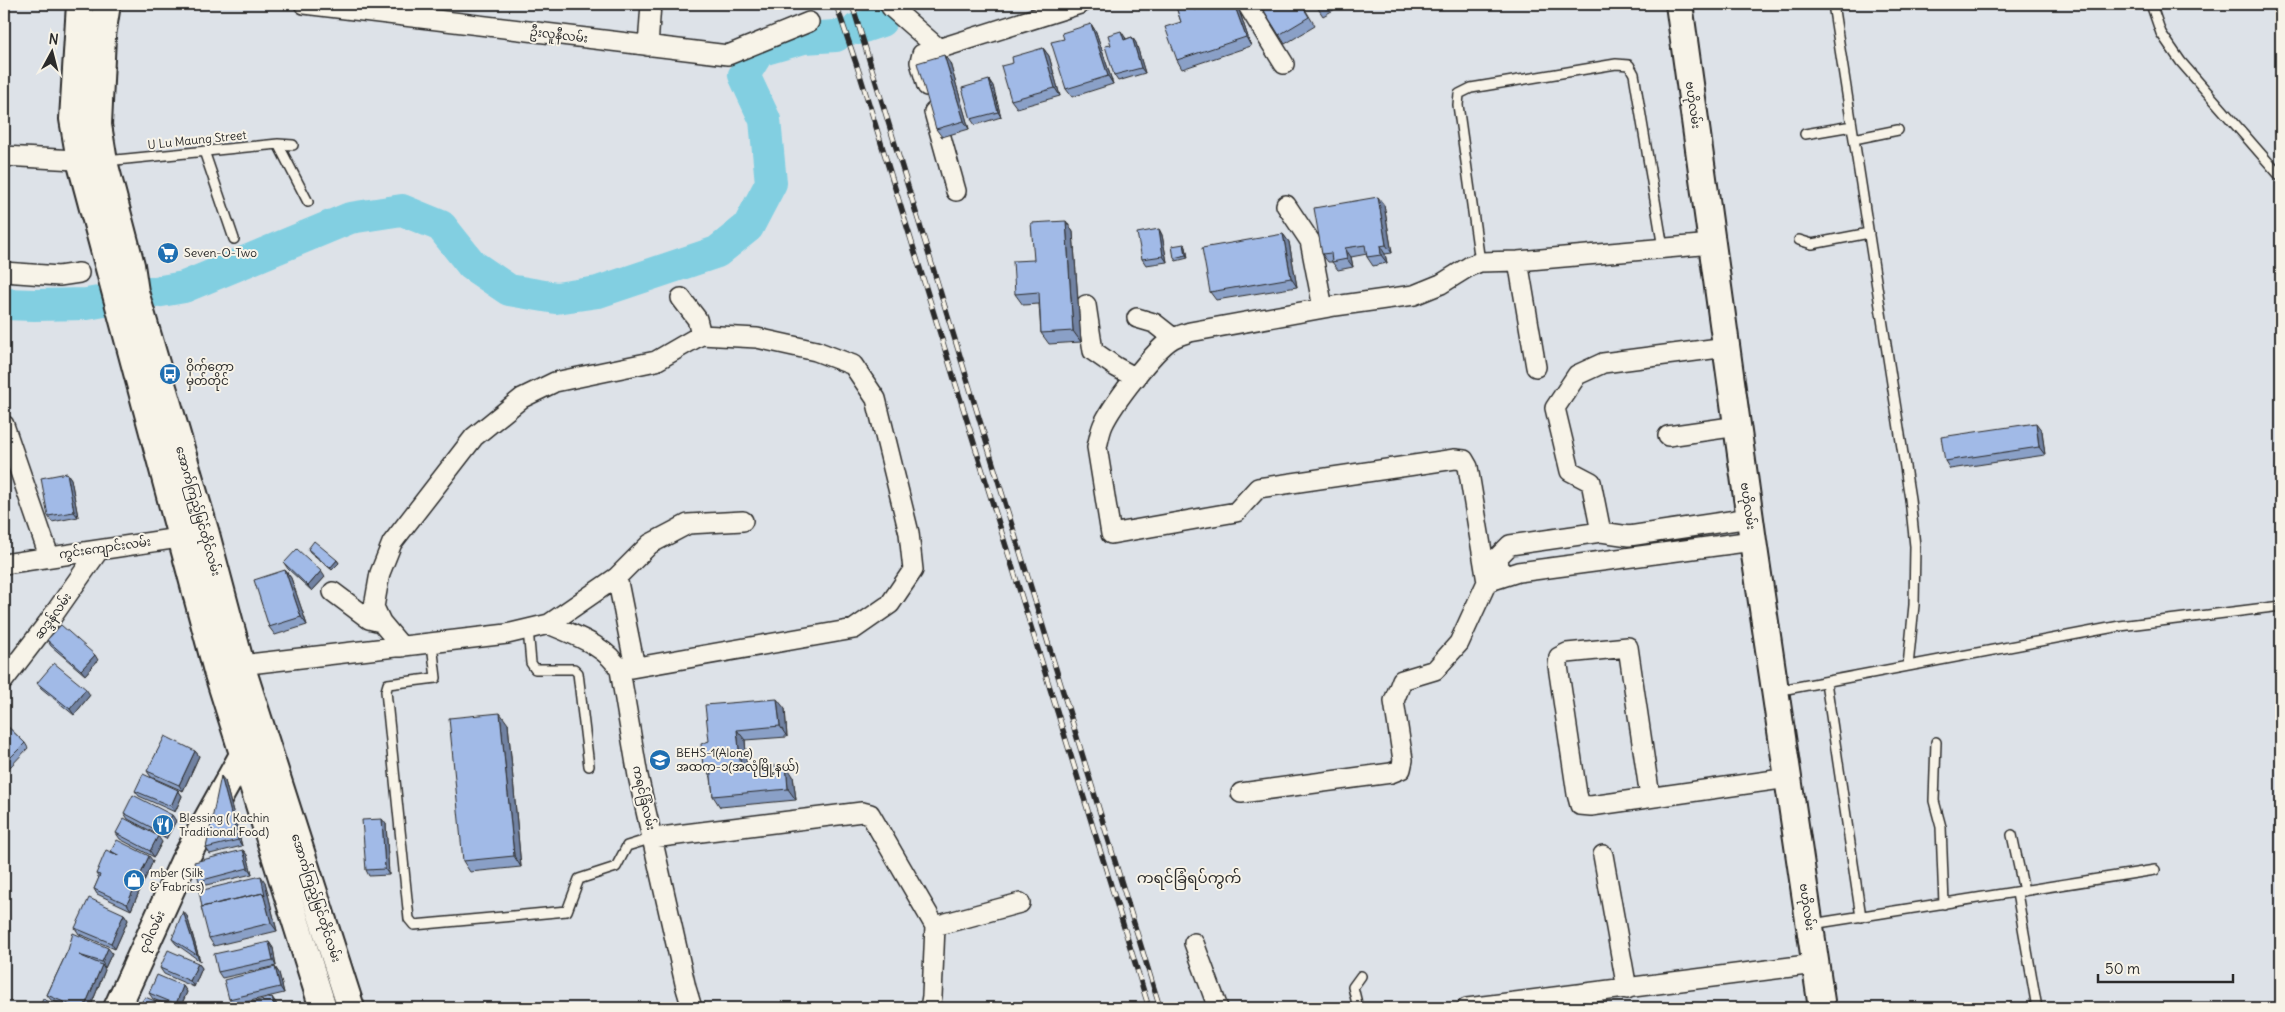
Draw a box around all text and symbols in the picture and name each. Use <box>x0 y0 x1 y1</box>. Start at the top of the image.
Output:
street label: ဦးလူနီလမ်း <box>529 23 589 48</box>
north arrow <box>28 28 78 78</box>
text: N <box>48 30 59 49</box>
street label: ဗဟိုလမ်း <box>1680 80 1705 130</box>
street label: U Lu Maung Street <box>147 127 247 152</box>
supermarket icon: Seven-O-Two <box>156 241 180 265</box>
place label: Seven-O-Two <box>184 245 257 260</box>
place label: ဝိုက်တော မှတ်တိုင် <box>186 358 234 391</box>
bus stop icon: ဝိုက်တော မှတ်တိုင် <box>158 362 182 386</box>
street label: အောက်ကြည့်မြင်တိုင်လမ်း <box>170 444 225 578</box>
street label: ဗဟိုလမ်း <box>1735 481 1760 531</box>
street label: ကွင်းကျောင်းလမ်း <box>58 533 152 564</box>
street label: ဆဒ္ဒန်လမ်း <box>30 589 77 644</box>
place label: BEHS-1(Alone) အထက-၁(အလုံမြို့နယ်) <box>676 745 799 777</box>
school or university icon: BEHS-1(Alone) အထက-၁(အလုံမြို့နယ်) <box>648 748 672 772</box>
street label: ကရင်ခြံလမ်း <box>627 764 660 833</box>
place label: Blessing ( Kachin Traditional Food) <box>179 810 269 839</box>
restaurant icon: Blessing ( Kachin Traditional Food) <box>151 813 175 837</box>
street label: အောက်ကြည့်မြင်တိုင်လမ်း <box>286 831 345 965</box>
place label: mber (Silk & Fabrics) <box>150 865 204 894</box>
shop icon: mber (Silk & Fabrics) <box>122 868 146 892</box>
district label: ကရင်ခြံရပ်ကွက် <box>1137 868 1241 890</box>
street label: ဗဟိုလမ်း <box>1794 882 1819 932</box>
street label: ငုဝါလမ်း <box>134 908 171 957</box>
scale bar <box>2098 952 2232 984</box>
text: 50 m <box>2105 959 2140 978</box>

